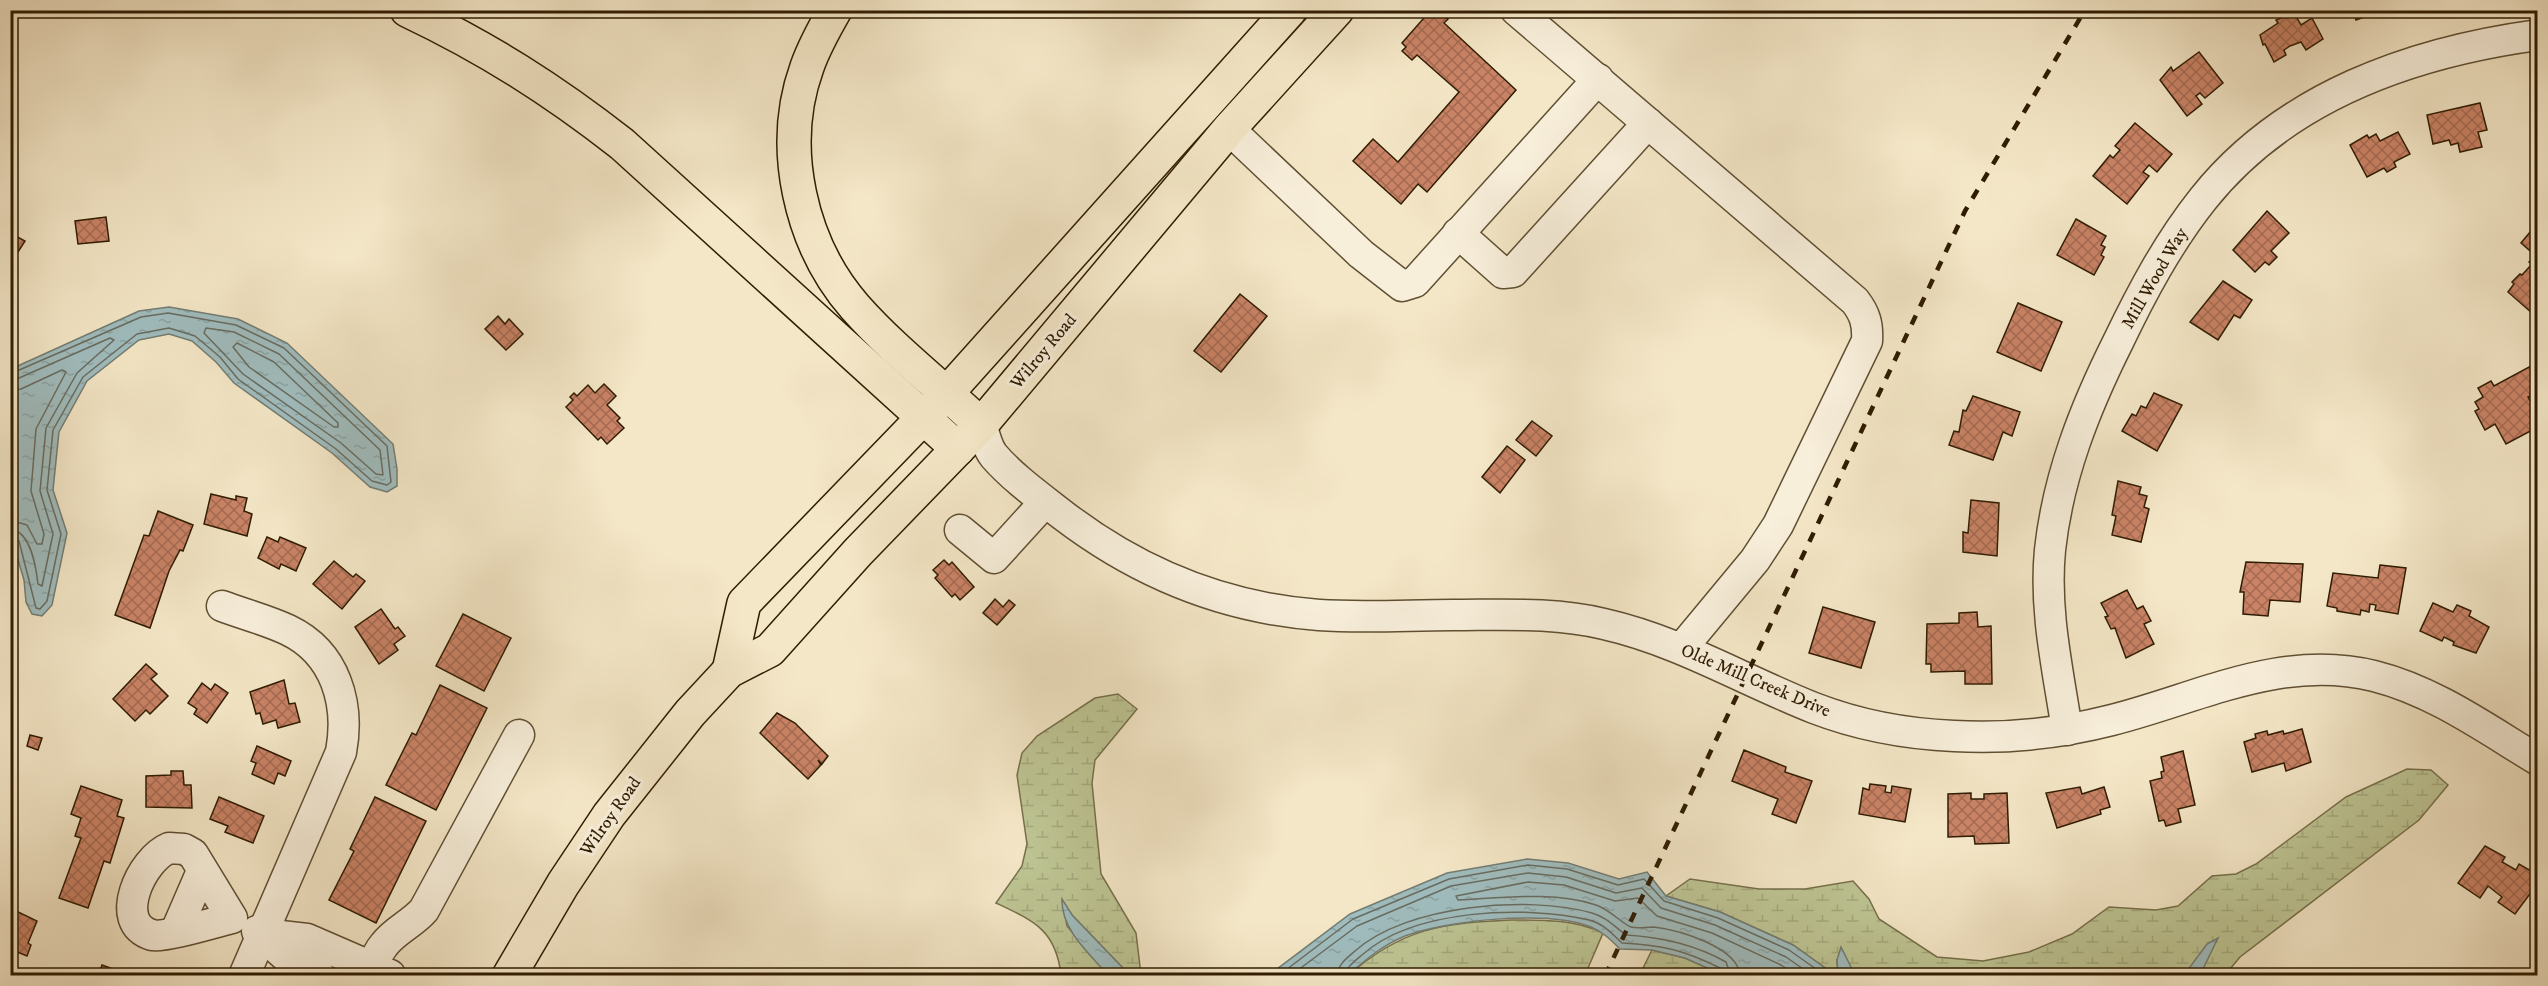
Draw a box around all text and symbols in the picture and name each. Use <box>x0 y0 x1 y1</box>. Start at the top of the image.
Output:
street label: Mill Wood Way <box>2117 224 2193 333</box>
street label: Wilroy Road <box>1005 309 1082 395</box>
street label: Olde Mill Creek Drive <box>1677 639 1834 722</box>
street label: Wilroy Road <box>575 773 646 861</box>

